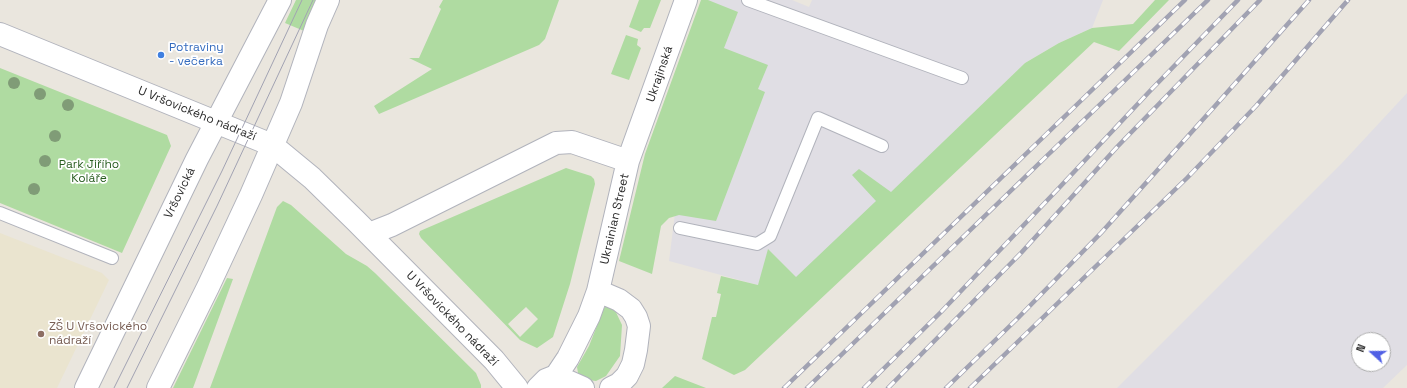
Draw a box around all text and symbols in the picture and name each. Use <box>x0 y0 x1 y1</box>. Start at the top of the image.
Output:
place label: Potraviny - večerka <box>169 41 224 69</box>
street label: Ukrajinská <box>644 44 676 104</box>
marker: Potraviny - večerka <box>156 50 166 60</box>
street label: U Vršovického nádraží <box>136 84 258 144</box>
park label: Park Jiřího Koláře <box>59 158 119 186</box>
street label: Vršovická <box>161 165 199 221</box>
street label: Ukrainian Street <box>598 172 632 266</box>
street label: U Vršovického nádraží <box>403 269 501 369</box>
place label: ZŠ U Vršovického nádraží <box>49 320 147 348</box>
marker: ZŠ U Vršovického nádraží <box>36 329 46 339</box>
north arrow <box>1351 332 1391 372</box>
text: N <box>1353 342 1369 354</box>

